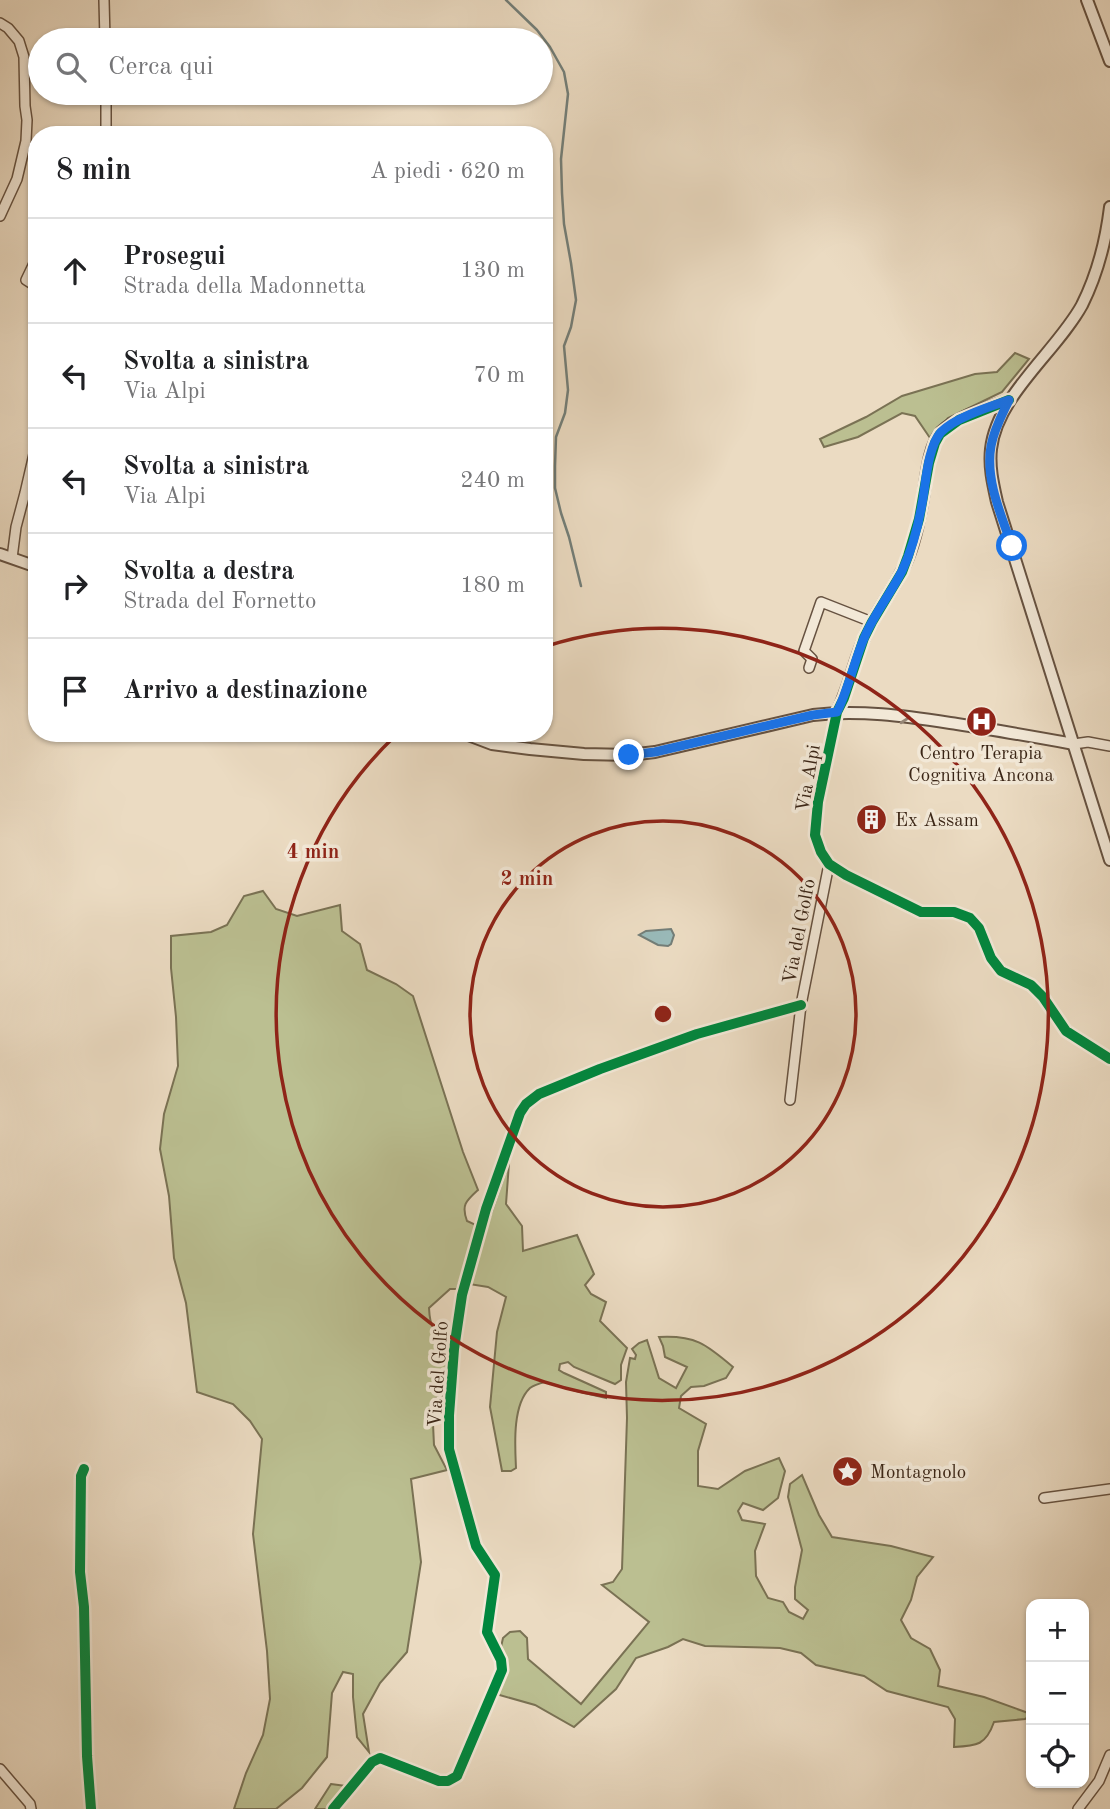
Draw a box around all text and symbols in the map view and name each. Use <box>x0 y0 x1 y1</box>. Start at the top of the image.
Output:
search box <box>28 28 553 105</box>
icon: search <box>52 48 90 86</box>
text: Cerca qui <box>108 54 213 80</box>
text: 8 min <box>56 156 131 186</box>
text: A piedi · 620 m <box>370 160 525 183</box>
text: Prosegui <box>123 244 226 270</box>
icon: ahead <box>56 252 94 290</box>
text: 130 m <box>460 259 525 282</box>
text: Strada della Madonnetta <box>123 275 366 298</box>
text: Svolta a sinistra <box>123 349 309 375</box>
icon: left <box>56 357 94 395</box>
text: 70 m <box>474 364 525 387</box>
text: Via Alpi <box>123 380 206 403</box>
text: Svolta a sinistra <box>123 454 309 480</box>
icon: left <box>56 462 94 500</box>
text: 240 m <box>460 469 525 492</box>
text: Via Alpi <box>123 485 206 508</box>
route start <box>996 530 1027 561</box>
text: Svolta a destra <box>123 559 294 585</box>
icon: right <box>56 567 94 605</box>
text: 180 m <box>460 574 525 597</box>
text: Strada del Fornetto <box>123 590 316 613</box>
icon: arrive <box>56 672 94 710</box>
text: Arrivo a destinazione <box>123 678 368 704</box>
hospital icon: Centro Terapia Cognitiva Ancona <box>964 704 998 738</box>
one-way arrow <box>900 709 911 724</box>
route end <box>613 739 644 770</box>
street label: Via Alpi <box>794 743 825 814</box>
place label: Centro Terapia Cognitiva Ancona <box>908 745 1055 786</box>
building icon: Ex Assam <box>855 802 889 836</box>
place label: Ex Assam <box>895 812 979 831</box>
text: 4 min <box>287 842 339 863</box>
text: 2 min <box>501 869 553 890</box>
street label: Via del Golfo <box>781 877 820 986</box>
centre of rings <box>651 1002 675 1026</box>
street label: Via del Golfo <box>426 1320 453 1428</box>
place icon: Montagnolo <box>830 1454 864 1488</box>
place label: Montagnolo <box>870 1464 966 1483</box>
map controls <box>1026 1599 1089 1788</box>
button: + <box>1026 1599 1089 1662</box>
button: − <box>1026 1662 1089 1725</box>
button: locate <box>1026 1725 1089 1788</box>

